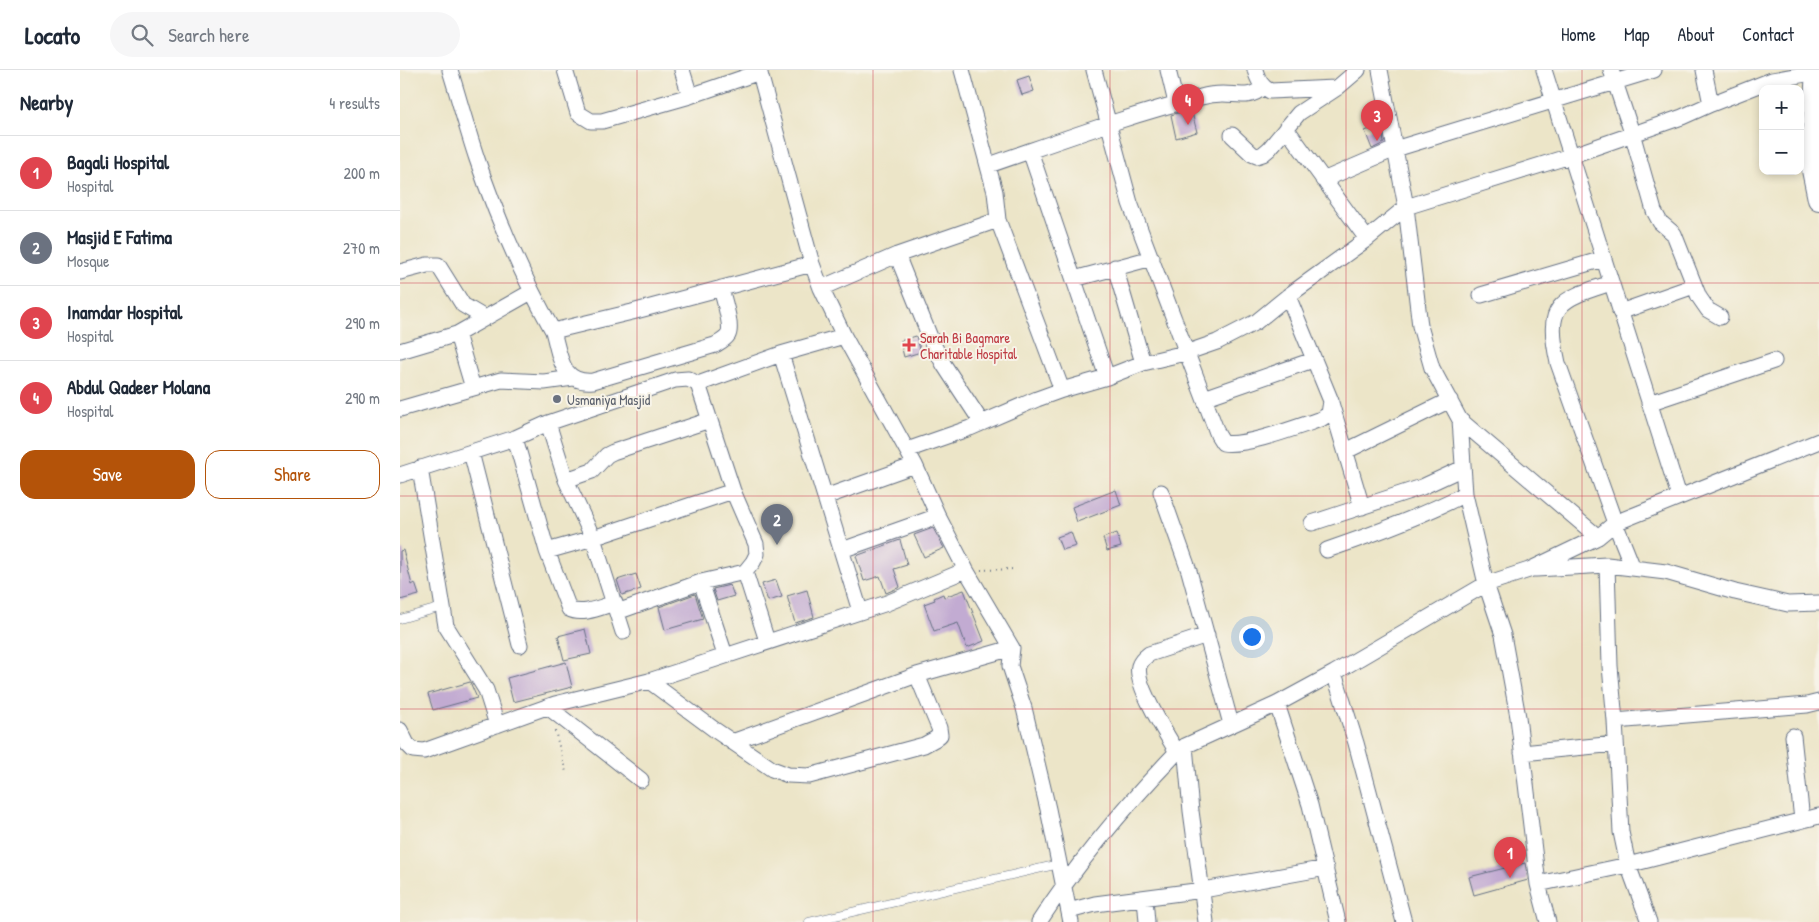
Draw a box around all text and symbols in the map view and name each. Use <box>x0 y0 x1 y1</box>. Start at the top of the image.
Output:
search box <box>110 12 460 57</box>
text: Locato <box>25 19 80 51</box>
icon: search <box>128 21 156 49</box>
text: Search here <box>168 22 249 48</box>
text: Home <box>1561 22 1596 47</box>
text: Map <box>1624 22 1649 47</box>
text: About <box>1677 22 1714 47</box>
text: Contact <box>1742 22 1794 47</box>
pin: 4 <box>1172 84 1204 125</box>
map controls <box>1759 85 1804 175</box>
button: + <box>1759 85 1804 130</box>
text: Nearby <box>20 88 73 117</box>
text: 4 results <box>329 92 380 114</box>
pin: 3 <box>1361 100 1393 141</box>
button: − <box>1759 130 1804 175</box>
text: Bagali Hospital <box>67 149 169 175</box>
text: 1 <box>33 162 39 184</box>
text: 200 m <box>344 162 380 184</box>
text: Hospital <box>67 175 114 197</box>
text: Masjid E Fatima <box>67 224 172 250</box>
text: 2 <box>32 237 40 259</box>
text: 270 m <box>343 237 380 259</box>
text: Mosque <box>67 250 109 272</box>
text: Inamdar Hospital <box>67 299 182 325</box>
text: 3 <box>32 312 40 334</box>
text: 290 m <box>345 312 380 334</box>
text: Hospital <box>67 325 114 347</box>
place label: Sarah Bi Bagmare Charitable Hospital <box>920 328 1017 364</box>
marker: Sarah Bi Bagmare Charitable Hospital <box>902 338 916 352</box>
text: Abdul Qadeer Molana <box>67 374 210 400</box>
text: 4 <box>33 387 39 409</box>
text: 290 m <box>345 387 380 409</box>
place label: Usmaniya Masjid <box>567 390 651 410</box>
marker: Usmaniya Masjid <box>551 393 563 405</box>
text: Hospital <box>67 400 114 422</box>
button: Save <box>20 450 195 499</box>
button: Share <box>205 450 380 499</box>
pin: 2 <box>761 504 793 545</box>
your location <box>1239 624 1265 650</box>
pin: 1 <box>1494 837 1526 878</box>

